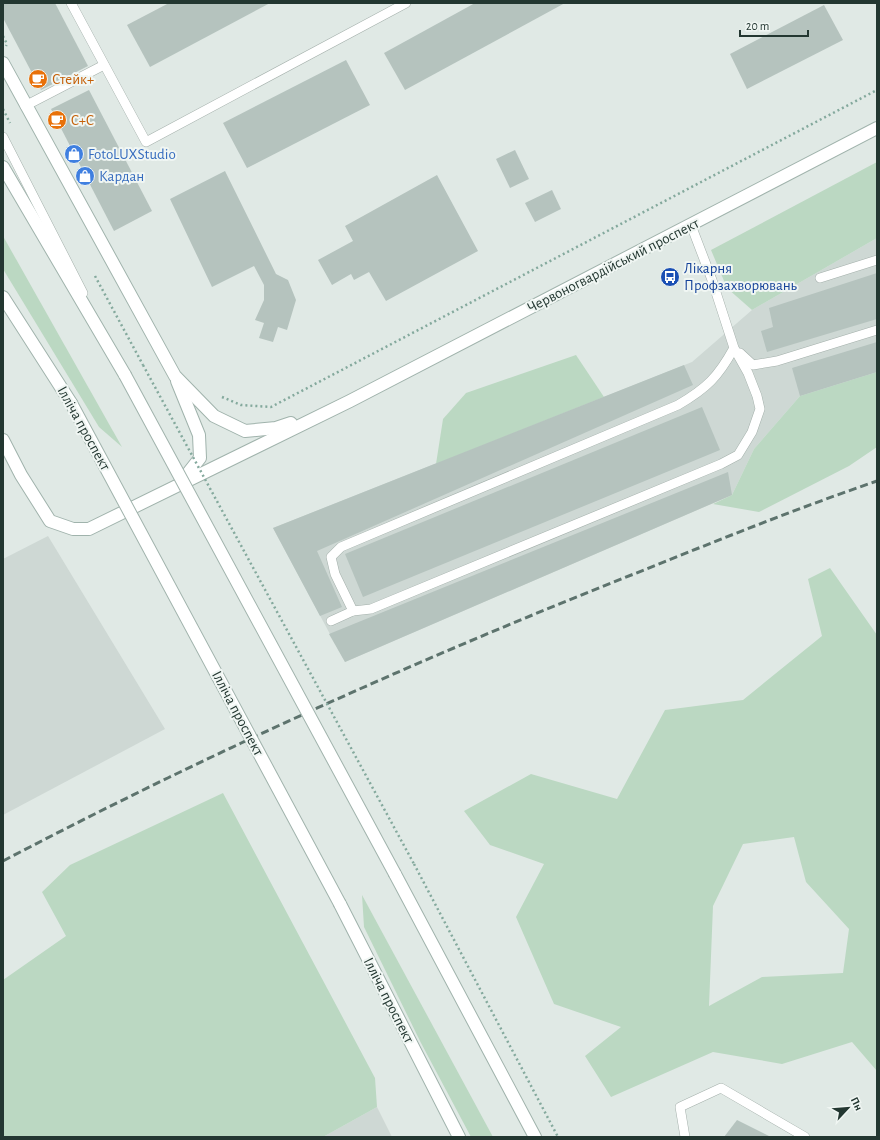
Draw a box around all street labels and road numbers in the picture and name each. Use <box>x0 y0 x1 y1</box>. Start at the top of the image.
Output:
street label: Червоногвардійський проспект <box>525 215 702 315</box>
street label: Ілліча проспект <box>54 384 113 473</box>
street label: Ілліча проспект <box>209 668 266 759</box>
street label: Ілліча проспект <box>361 955 417 1046</box>

